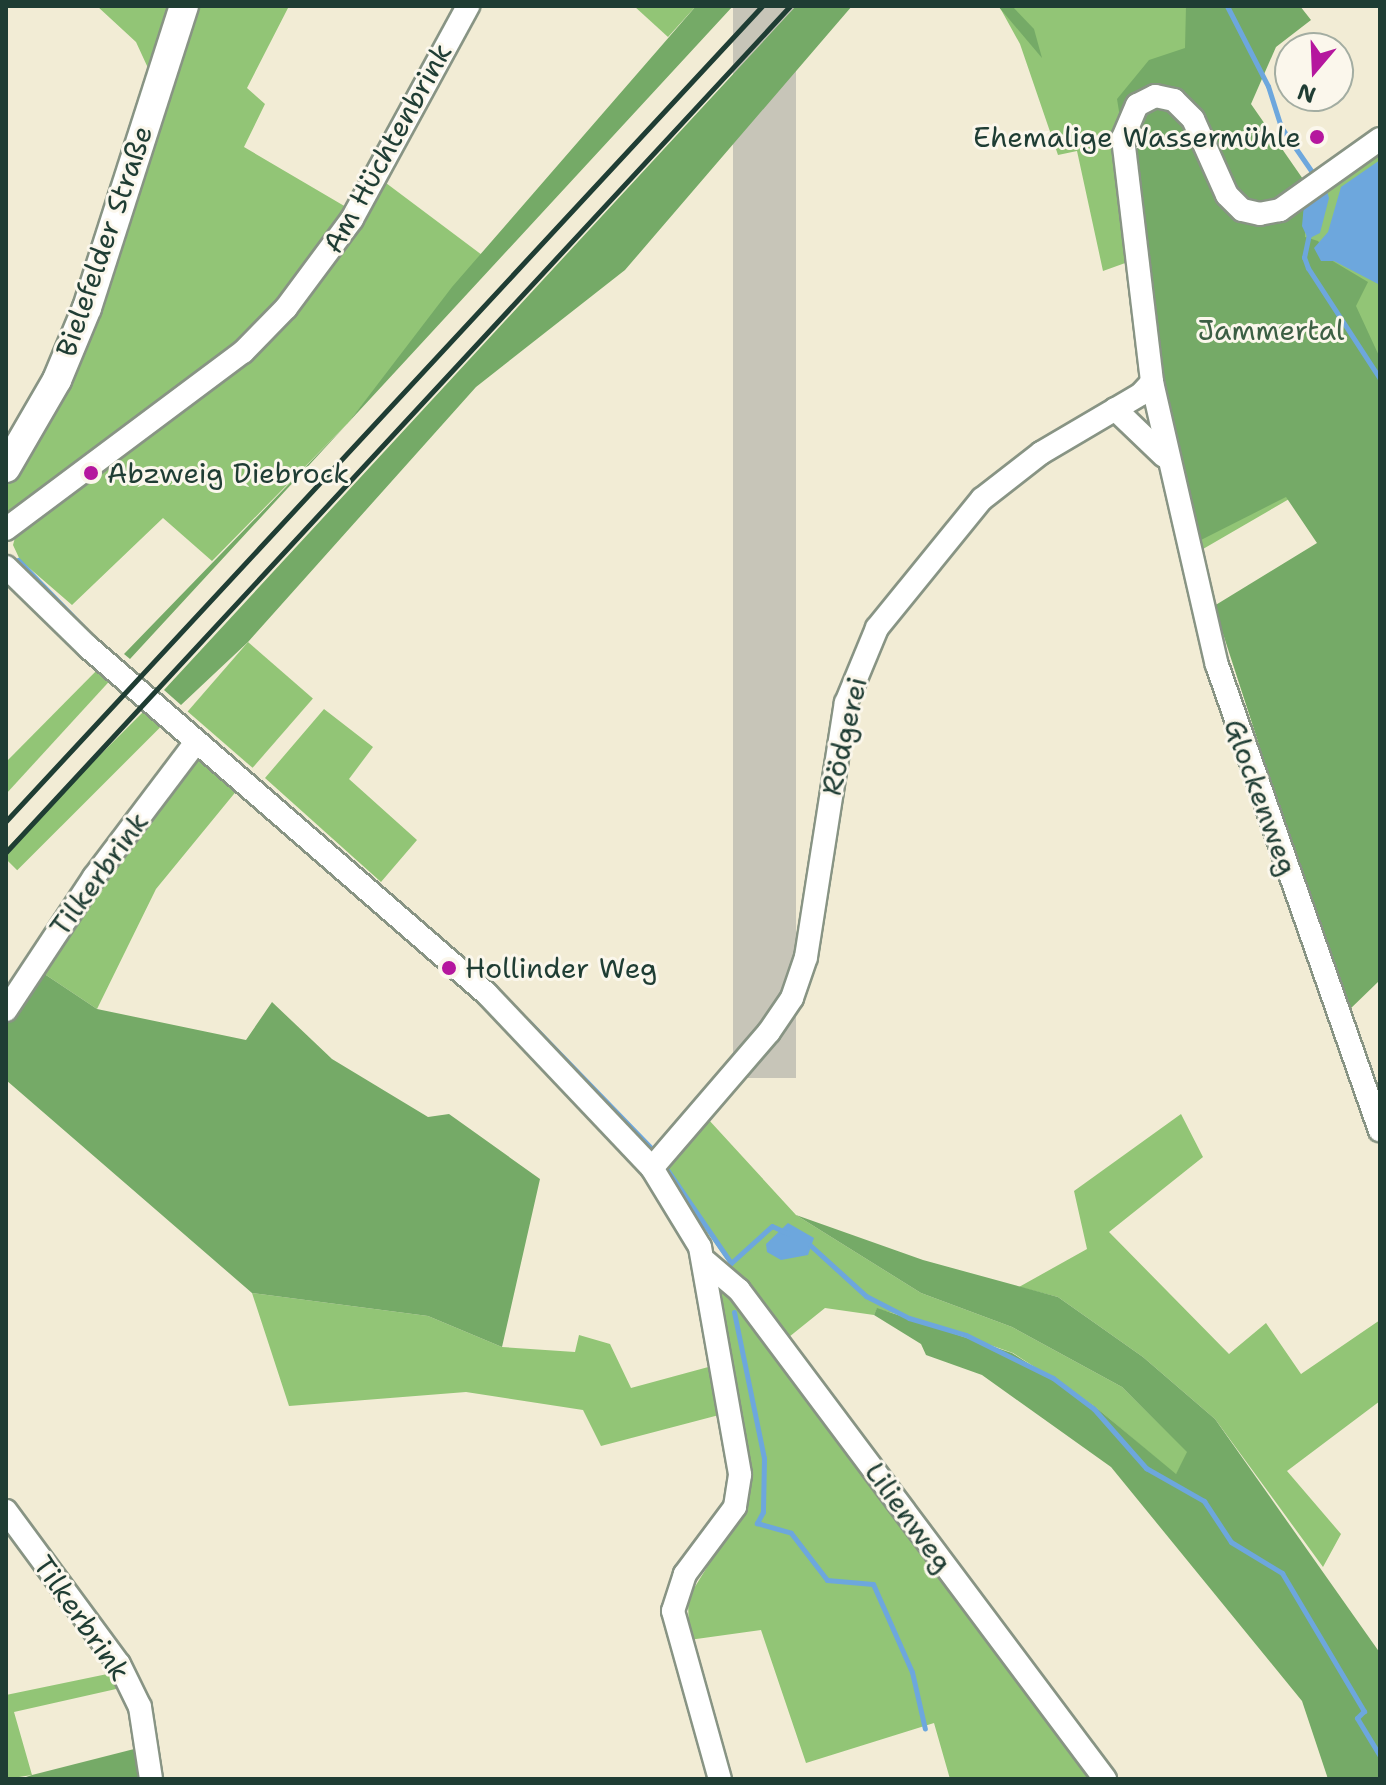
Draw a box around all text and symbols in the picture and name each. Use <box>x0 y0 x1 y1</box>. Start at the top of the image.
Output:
north arrow <box>1274 32 1354 112</box>
street label: Am Hüchtenbrink <box>315 37 459 259</box>
text: N <box>1294 77 1320 110</box>
place label: Ehemalige Wassermühle <box>973 120 1301 154</box>
street label: Bielefelder Straße <box>49 121 159 361</box>
marker: Ehemalige Wassermühle <box>1308 128 1326 146</box>
park label: Jammertal <box>1198 313 1344 347</box>
place label: Abzweig Diebrock <box>107 456 349 490</box>
marker: Abzweig Diebrock <box>82 464 100 482</box>
street label: Rödgerei <box>814 673 874 799</box>
street label: Glockenweg <box>1217 714 1305 880</box>
street label: Tilkerbrink <box>43 805 155 943</box>
place label: Hollinder Weg <box>465 951 657 985</box>
marker: Hollinder Weg <box>440 959 458 977</box>
street label: Lilienweg <box>858 1456 960 1578</box>
street label: Tilkerbrink <box>27 1549 137 1687</box>

